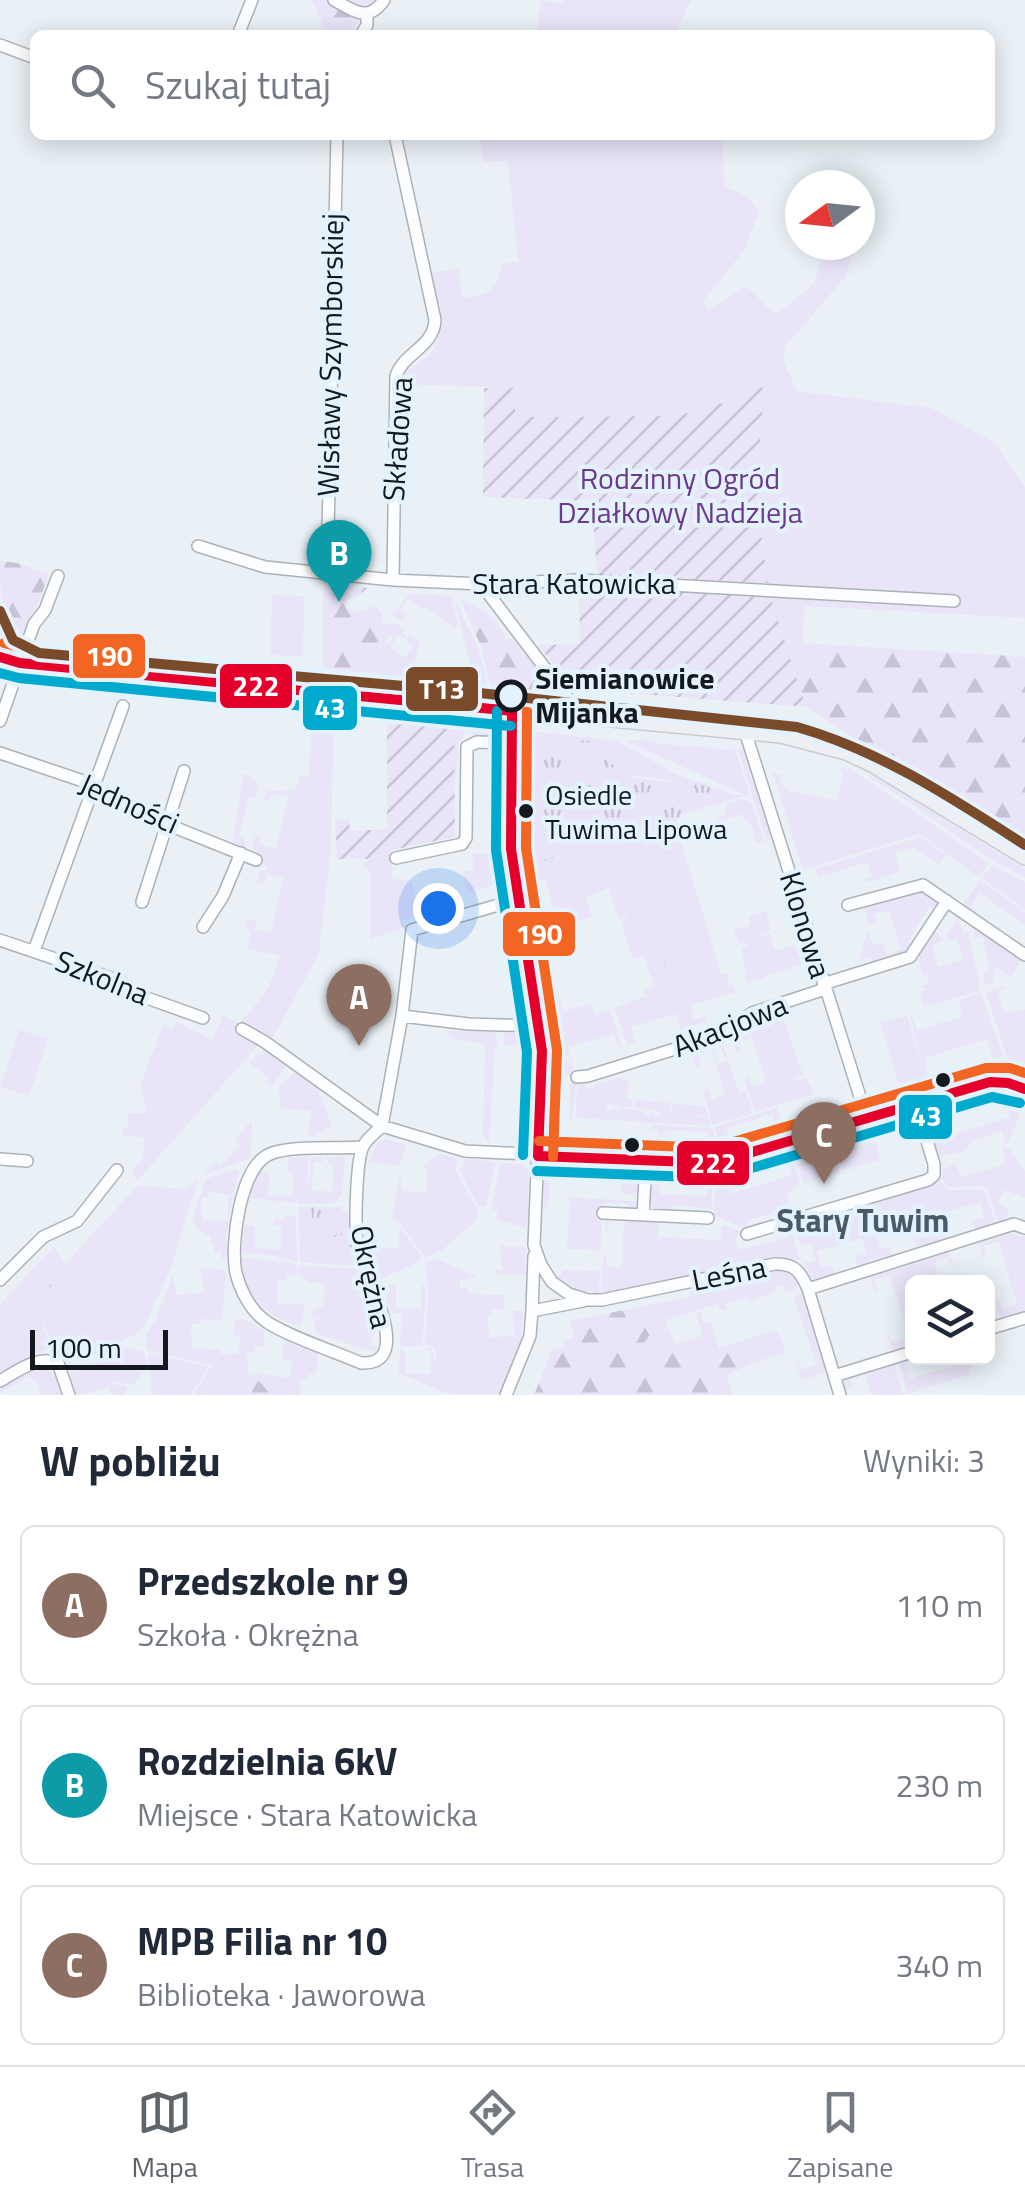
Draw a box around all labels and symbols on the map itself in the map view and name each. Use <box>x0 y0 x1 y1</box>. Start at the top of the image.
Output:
north arrow <box>785 170 875 260</box>
street label: Wisławy Szymborskiej <box>305 213 355 497</box>
street label: Składowa <box>370 375 424 503</box>
park label: Rodzinny Ogród Działkowy Nadzieja <box>557 455 803 535</box>
pin: B <box>306 520 372 602</box>
street label: Stara Katowicka <box>472 560 676 606</box>
line badge: 190 <box>71 632 147 680</box>
text: 190 <box>85 634 133 677</box>
place label: Siemianowice Mijanka <box>535 655 715 735</box>
line badge: 222 <box>218 662 294 710</box>
text: 222 <box>232 664 280 707</box>
line badge: T13 <box>404 665 480 713</box>
text: T13 <box>419 667 465 710</box>
marker: Siemianowice Mijanka <box>496 681 526 711</box>
line badge: 43 <box>301 684 359 732</box>
text: 43 <box>314 686 346 729</box>
street label: Jedności <box>72 761 187 845</box>
place label: Osiedle Tuwima Lipowa <box>545 773 727 850</box>
marker: Osiedle Tuwima Lipowa <box>516 801 536 821</box>
street label: Klonowa <box>768 866 844 984</box>
your location <box>413 883 464 934</box>
line badge: 190 <box>501 910 577 958</box>
text: 190 <box>515 912 563 955</box>
street label: Szkolna <box>48 937 156 1017</box>
pin: A <box>326 964 392 1046</box>
street label: Akacjowa <box>665 981 794 1069</box>
unlabelled marker <box>933 1070 953 1090</box>
line badge: 43 <box>897 1093 954 1141</box>
text: 43 <box>910 1094 942 1137</box>
pin: C <box>792 1102 856 1184</box>
unlabelled marker <box>622 1135 642 1155</box>
line badge: 222 <box>675 1139 751 1187</box>
text: 222 <box>689 1141 737 1184</box>
district label: Stary Tuwim <box>777 1196 949 1244</box>
street label: Okrężna <box>339 1221 405 1333</box>
street label: Leśna <box>688 1243 770 1303</box>
scale bar <box>30 1325 168 1370</box>

